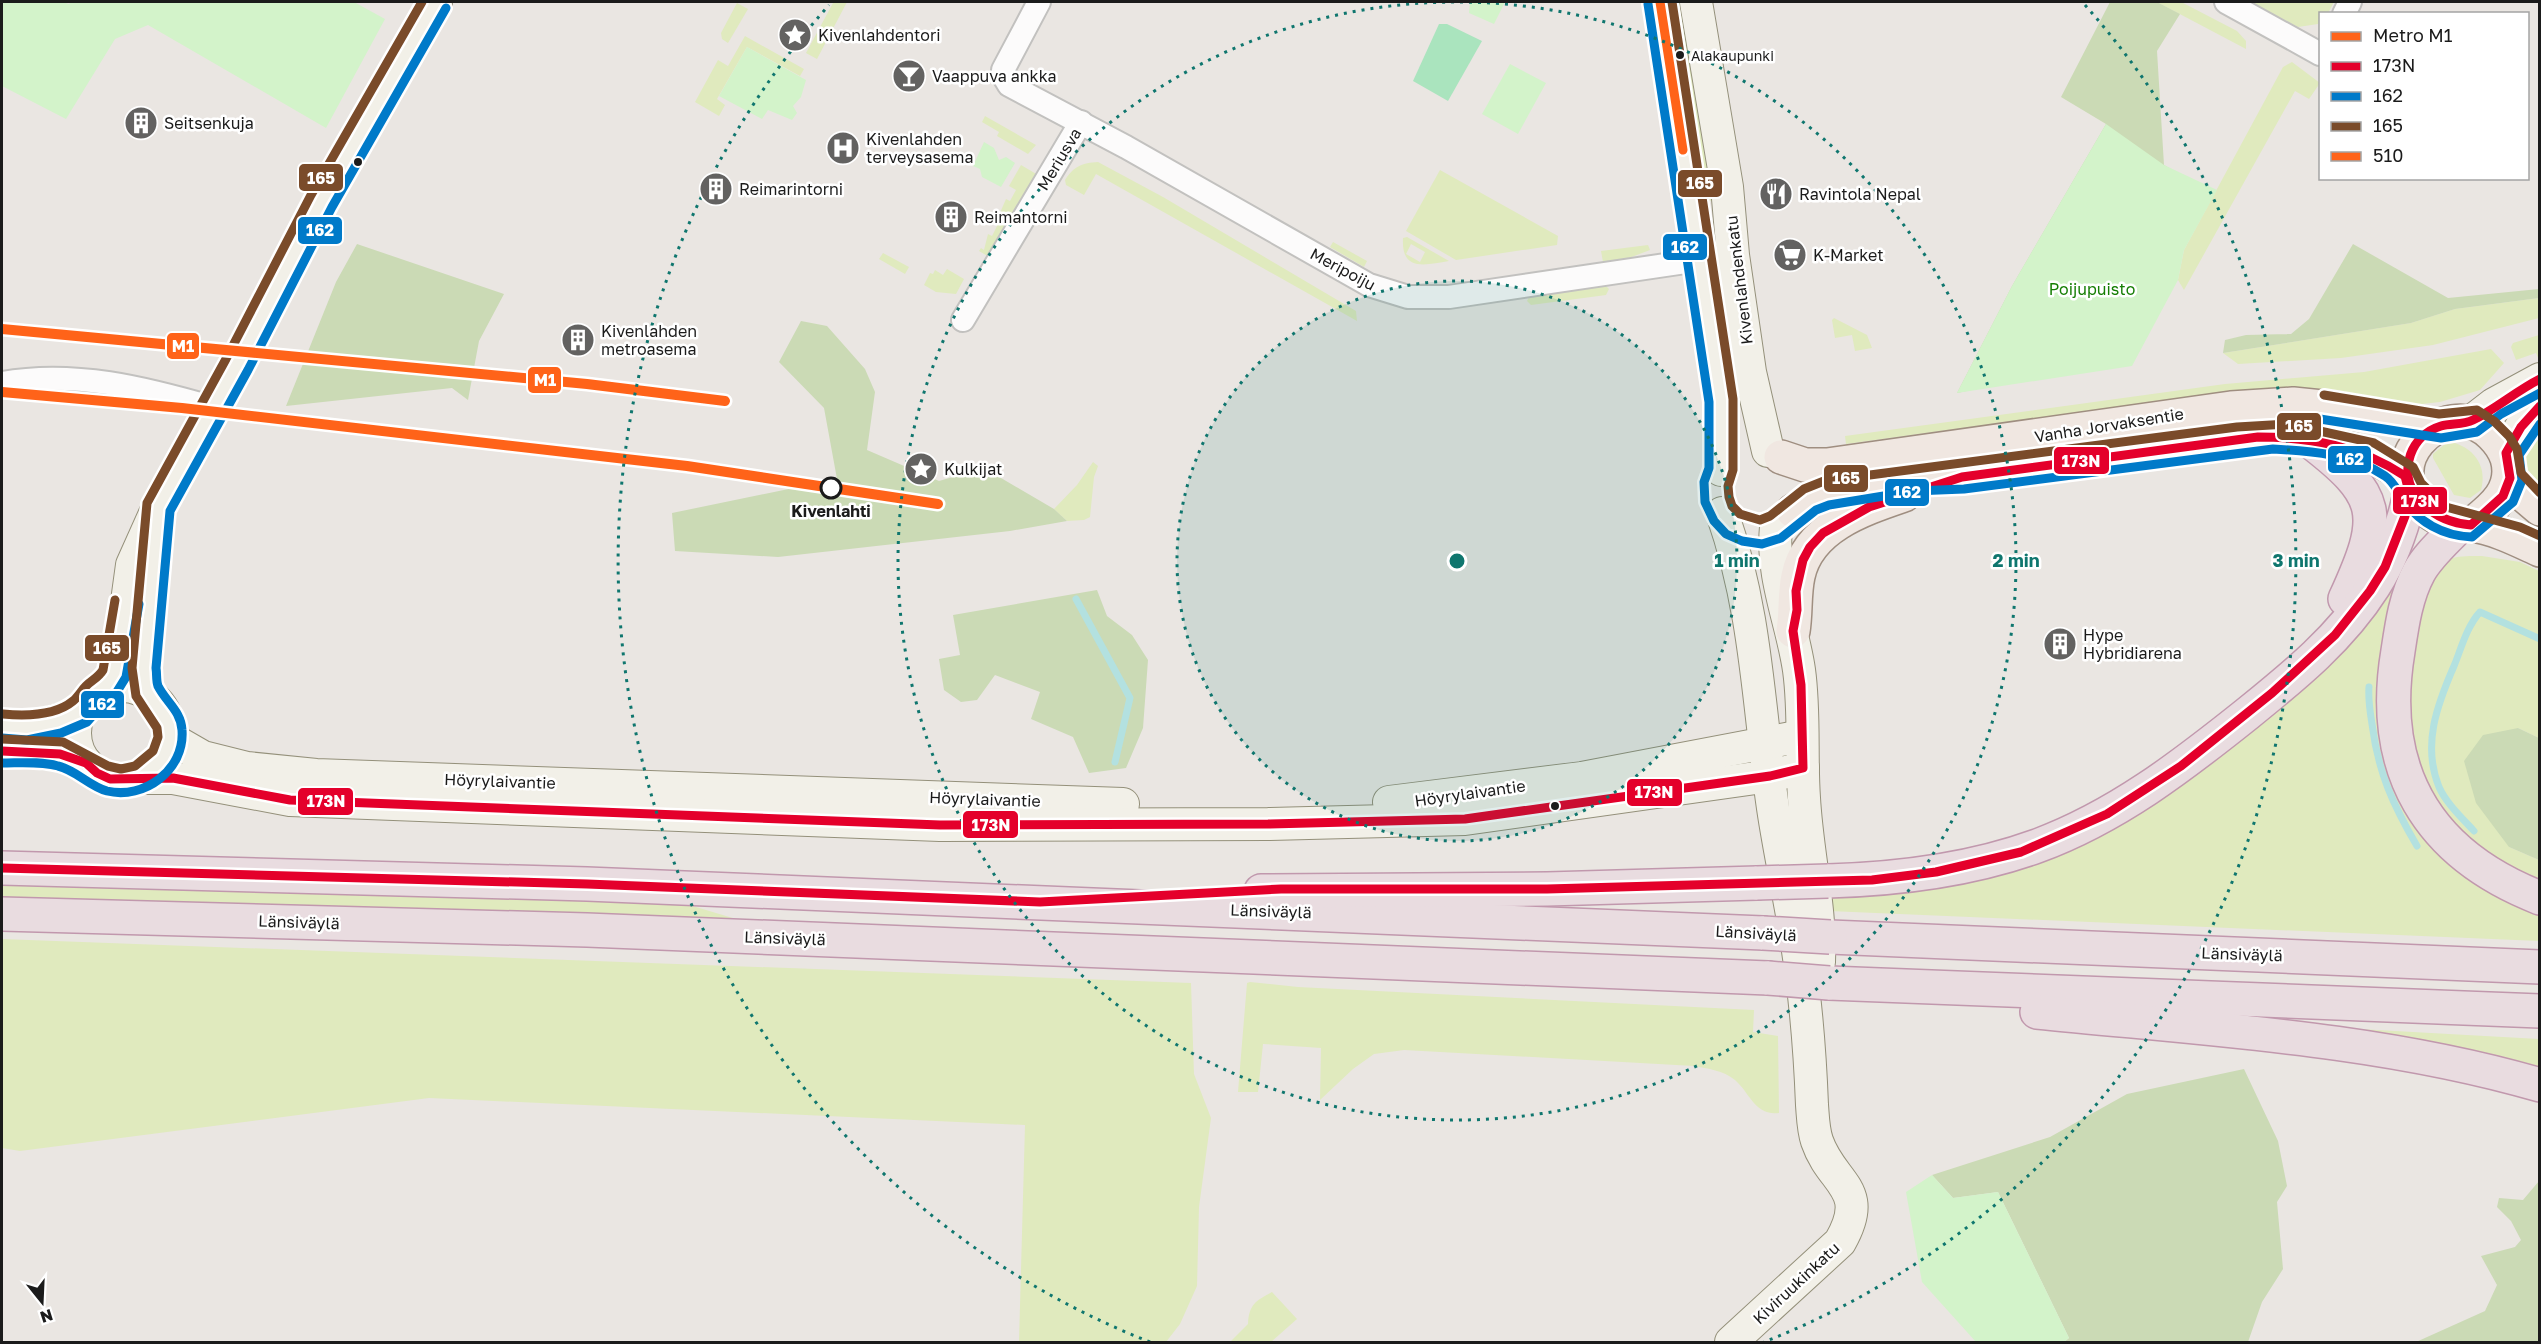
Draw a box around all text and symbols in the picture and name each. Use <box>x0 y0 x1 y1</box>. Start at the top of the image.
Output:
legend <box>2319 12 2529 180</box>
place icon: Kivenlahdentori <box>777 17 813 53</box>
text: Metro M1 <box>2373 24 2453 46</box>
place label: Kivenlahdentori <box>818 25 940 45</box>
place label: Alakaupunki <box>1691 47 1774 64</box>
marker: Alakaupunki <box>1674 49 1686 61</box>
text: 173N <box>2373 54 2415 76</box>
bar icon: Vaappuva ankka <box>891 58 927 94</box>
place label: Vaappuva ankka <box>932 66 1057 86</box>
text: 162 <box>2373 84 2403 106</box>
building icon: Seitsenkuja <box>123 105 159 141</box>
place label: Seitsenkuja <box>164 113 254 133</box>
text: 165 <box>2373 114 2403 136</box>
street label: Meriusva <box>1033 124 1085 194</box>
place label: Kivenlahden terveysasema <box>866 129 973 167</box>
hospital icon: Kivenlahden terveysasema <box>825 130 861 166</box>
text: 510 <box>2373 144 2403 166</box>
unlabelled marker <box>352 156 364 168</box>
line badge: 165 <box>298 163 344 192</box>
text: 165 <box>307 168 335 188</box>
line badge: 165 <box>1677 169 1723 198</box>
building icon: Reimarintorni <box>698 171 734 207</box>
text: 165 <box>1686 173 1714 193</box>
restaurant icon: Ravintola Nepal <box>1758 176 1794 212</box>
place label: Reimarintorni <box>739 179 843 199</box>
place label: Ravintola Nepal <box>1799 184 1921 204</box>
building icon: Reimantorni <box>933 199 969 235</box>
place label: Reimantorni <box>974 207 1068 227</box>
street label: Kivenlahdenkatu <box>1721 214 1757 346</box>
line badge: 162 <box>297 216 343 245</box>
text: 162 <box>306 220 334 240</box>
line badge: 162 <box>1662 233 1708 261</box>
text: 162 <box>1671 237 1699 257</box>
supermarket icon: K-Market <box>1772 237 1808 273</box>
street label: Meripoiju <box>1307 243 1379 295</box>
place label: K-Market <box>1813 245 1884 265</box>
park label: Poijupuisto <box>2049 279 2135 299</box>
place label: Kivenlahden metroasema <box>601 321 697 359</box>
building icon: Kivenlahden metroasema <box>560 322 596 358</box>
line badge: M1 <box>166 332 200 360</box>
text: M1 <box>172 336 194 356</box>
line badge: M1 <box>527 366 562 394</box>
text: M1 <box>534 370 556 390</box>
street label: Vanha Jorvaksentie <box>2033 403 2185 447</box>
line badge: 165 <box>2276 412 2322 441</box>
text: 165 <box>2285 416 2313 436</box>
line badge: 162 <box>2327 445 2372 474</box>
line badge: 173N <box>2053 446 2110 475</box>
text: 162 <box>2336 449 2364 469</box>
place icon: Kulkijat <box>903 451 939 487</box>
text: 173N <box>2062 451 2100 471</box>
place label: Kulkijat <box>944 459 1002 479</box>
line badge: 165 <box>1823 464 1869 493</box>
text: 165 <box>1832 468 1860 488</box>
marker: Kivenlahti <box>820 477 842 499</box>
line badge: 162 <box>1884 478 1930 507</box>
text: 162 <box>1893 482 1921 502</box>
line badge: 173N <box>2392 486 2448 515</box>
text: 173N <box>2401 491 2439 511</box>
place label: Kivenlahti <box>791 501 871 521</box>
text: 1 min <box>1714 549 1760 571</box>
text: 2 min <box>1992 549 2040 571</box>
text: 3 min <box>2272 549 2320 571</box>
centre of rings <box>1447 551 1467 571</box>
place label: Hype Hybridiarena <box>2083 625 2182 663</box>
building icon: Hype Hybridiarena <box>2042 626 2078 662</box>
line badge: 165 <box>84 634 130 662</box>
text: 165 <box>93 638 121 658</box>
line badge: 162 <box>80 690 125 719</box>
text: 162 <box>88 694 116 714</box>
street label: Höyrylaivantie <box>444 769 556 793</box>
street label: Höyrylaivantie <box>1413 775 1527 811</box>
line badge: 173N <box>1626 778 1683 807</box>
text: 173N <box>1635 782 1673 802</box>
line badge: 173N <box>297 787 354 816</box>
street label: Höyrylaivantie <box>929 787 1041 811</box>
text: 173N <box>307 791 345 811</box>
unlabelled marker <box>1549 800 1561 812</box>
line badge: 173N <box>962 810 1019 839</box>
text: 173N <box>972 815 1010 835</box>
street label: Länsiväylä <box>1230 900 1312 922</box>
street label: Länsiväylä <box>258 911 340 933</box>
street label: Länsiväylä <box>1715 921 1797 945</box>
street label: Länsiväylä <box>744 927 826 949</box>
street label: Länsiväylä <box>2201 943 2283 965</box>
street label: Kiviruukinkatu <box>1749 1238 1843 1328</box>
north arrow <box>12 1272 72 1332</box>
text: N <box>38 1305 56 1328</box>

